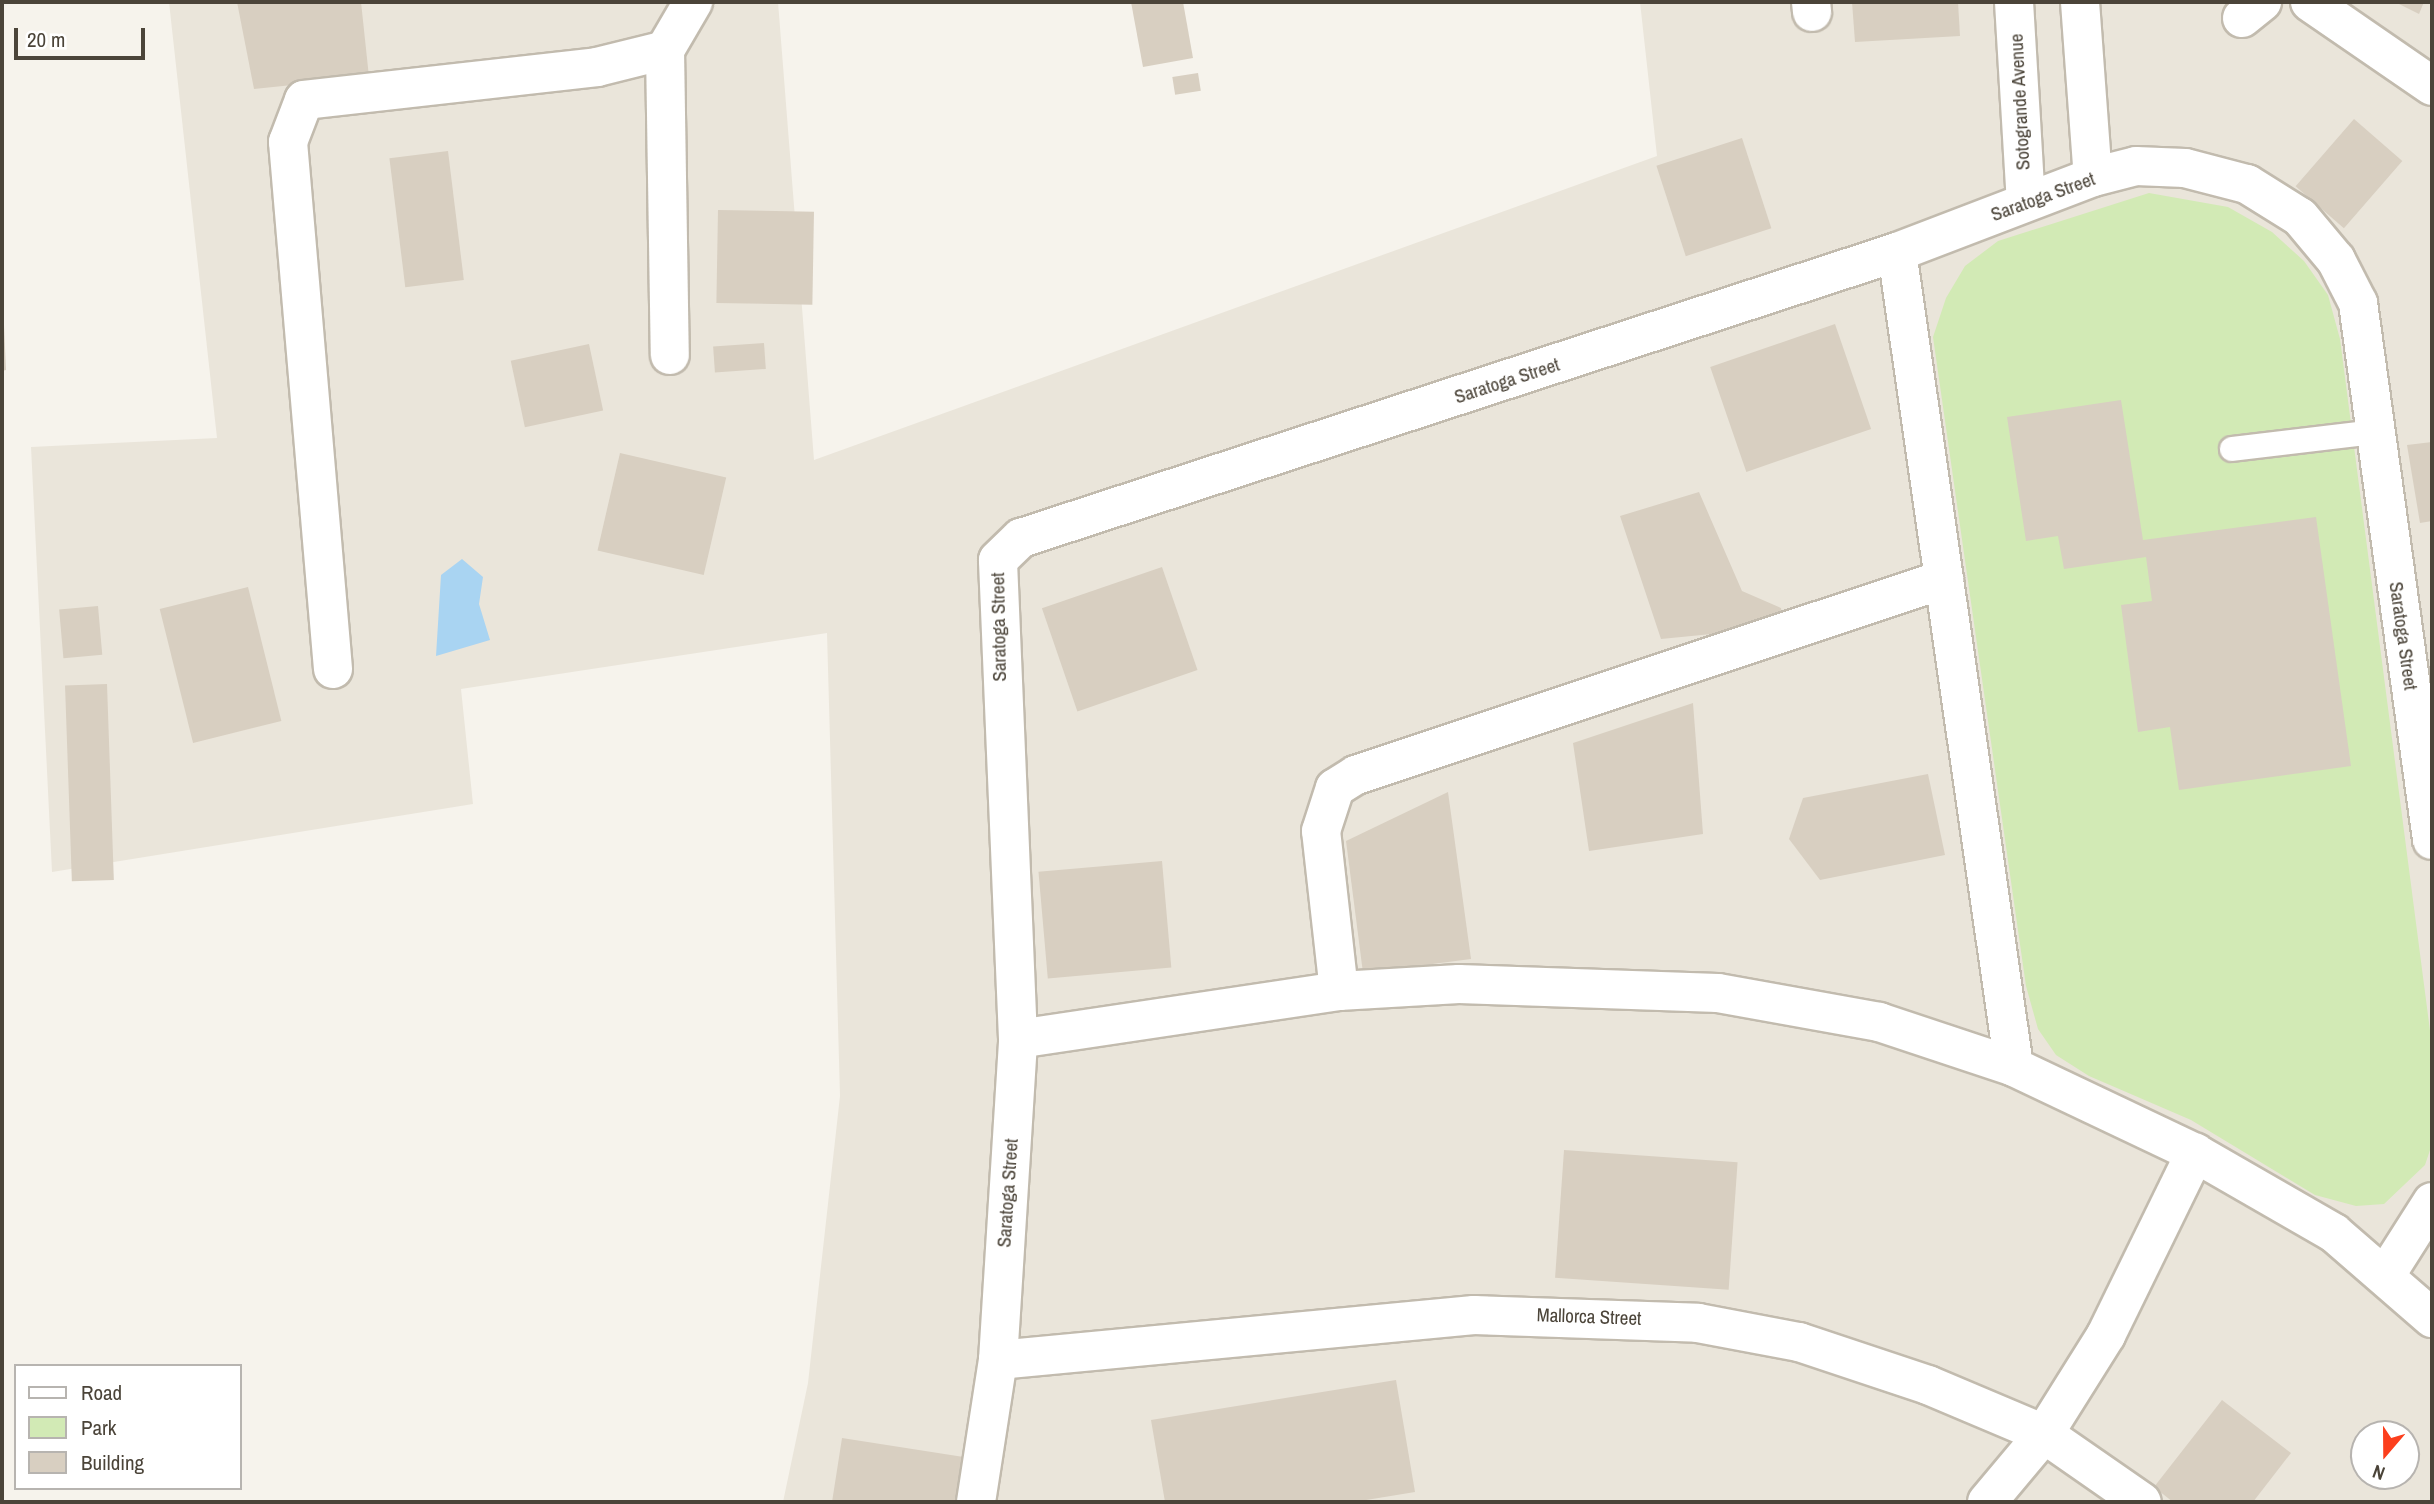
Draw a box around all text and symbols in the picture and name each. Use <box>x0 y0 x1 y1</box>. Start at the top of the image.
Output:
scale bar <box>18 14 149 58</box>
text: 20 m <box>27 25 65 54</box>
street label: Sotogrande Avenue <box>2005 33 2035 171</box>
street label: Saratoga Street <box>1988 168 2098 226</box>
street label: Saratoga Street <box>1452 353 1562 409</box>
street label: Saratoga Street <box>987 572 1011 682</box>
street label: Saratoga Street <box>2384 580 2422 692</box>
street label: Saratoga Street <box>993 1138 1023 1248</box>
street label: Mallorca Street <box>1536 1304 1642 1330</box>
legend <box>14 1364 242 1490</box>
text: Road <box>81 1378 122 1407</box>
text: Park <box>81 1413 116 1442</box>
north arrow <box>2350 1420 2420 1490</box>
text: Building <box>81 1448 144 1477</box>
text: N <box>2369 1459 2388 1487</box>

